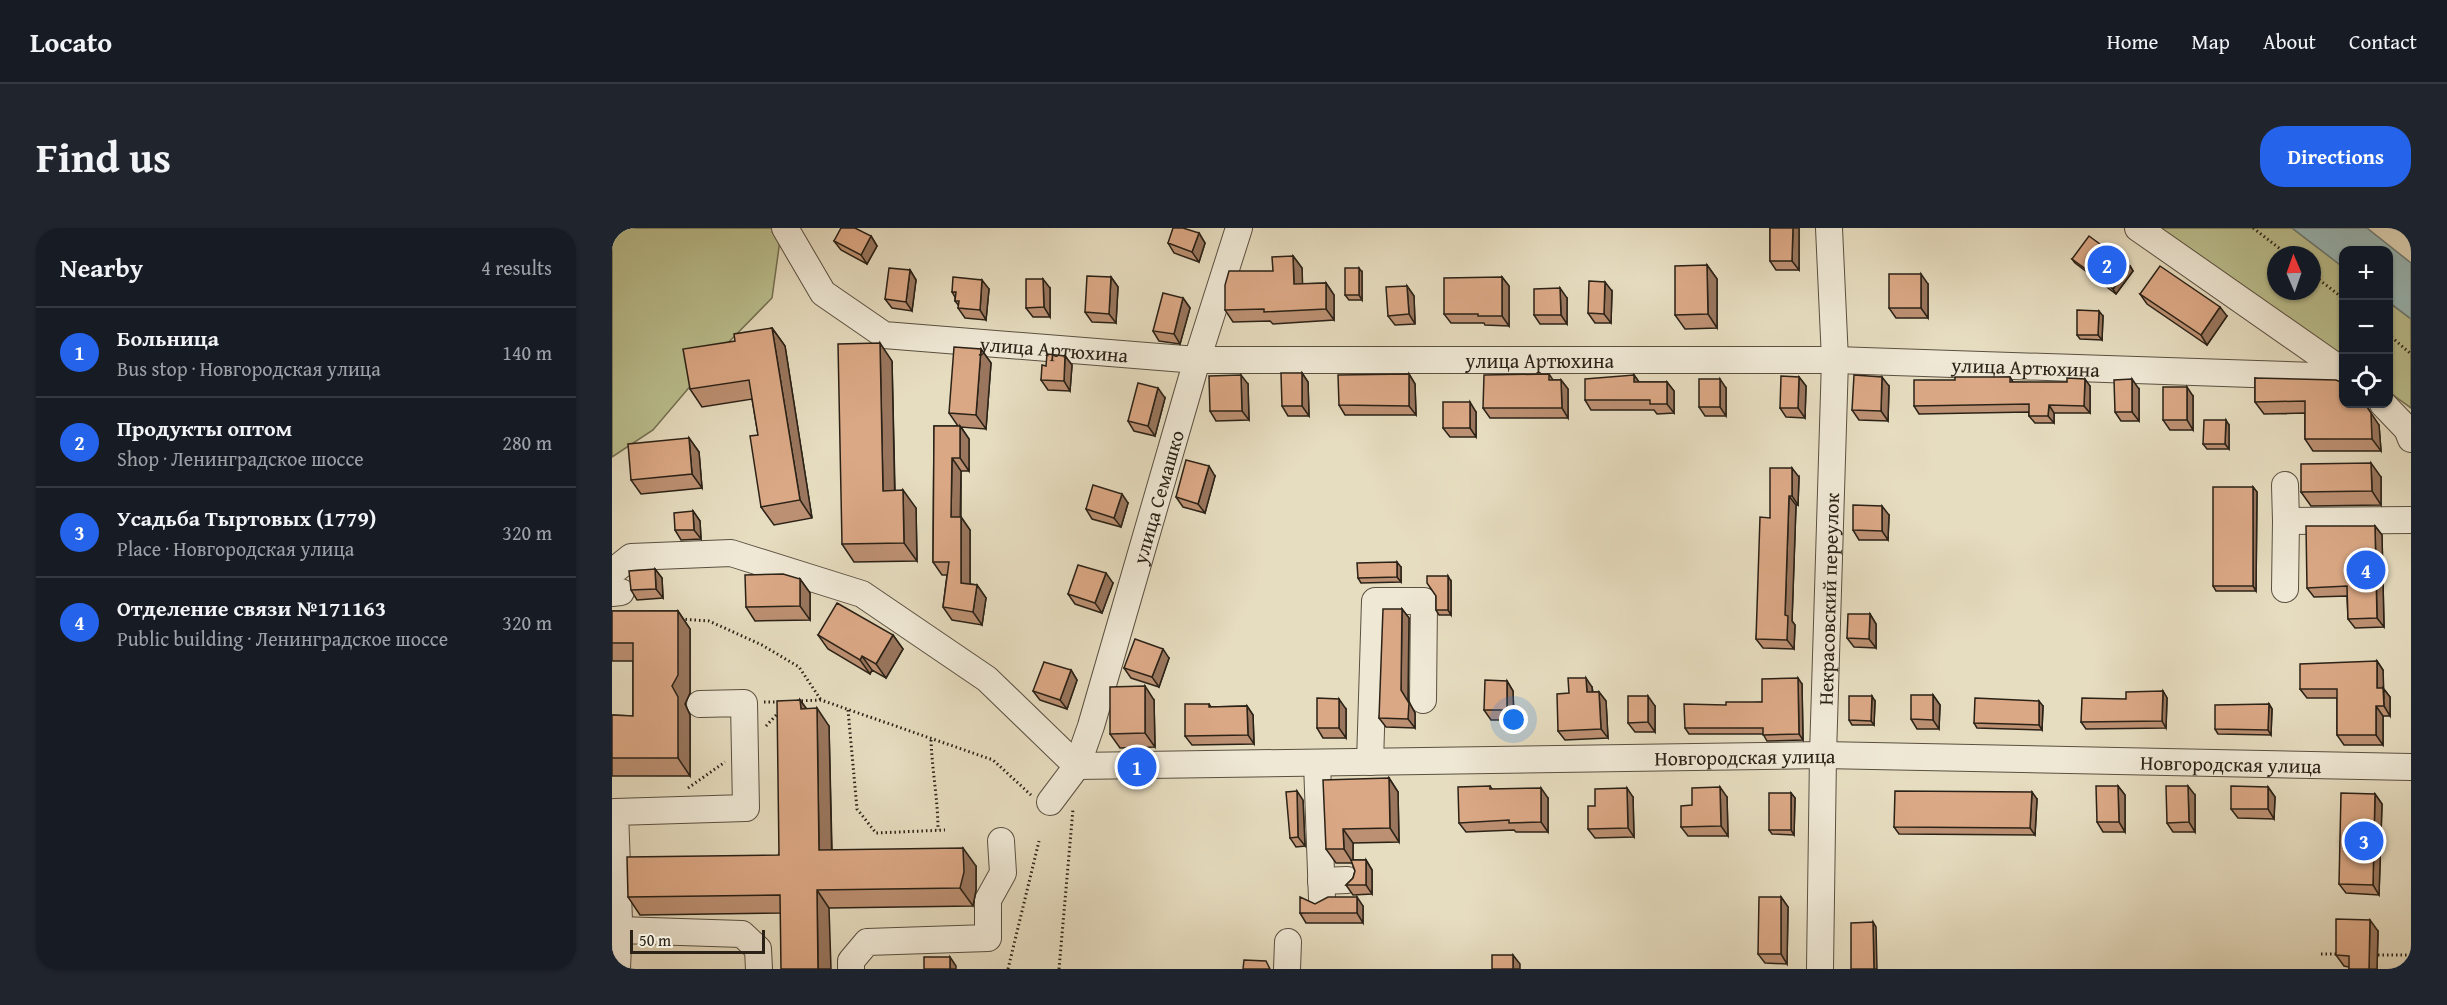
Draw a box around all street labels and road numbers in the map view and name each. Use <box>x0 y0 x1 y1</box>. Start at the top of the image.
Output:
street label: улица Артюхина <box>978 328 1130 369</box>
street label: улица Артюхина <box>1464 346 1614 375</box>
street label: улица Артюхина <box>1950 349 2101 383</box>
street label: улица Семашко <box>1124 426 1191 568</box>
street label: Некрасовский переулок <box>1810 492 1845 706</box>
street label: Новгородская улица <box>1654 740 1836 772</box>
street label: Новгородская улица <box>2140 747 2322 780</box>

